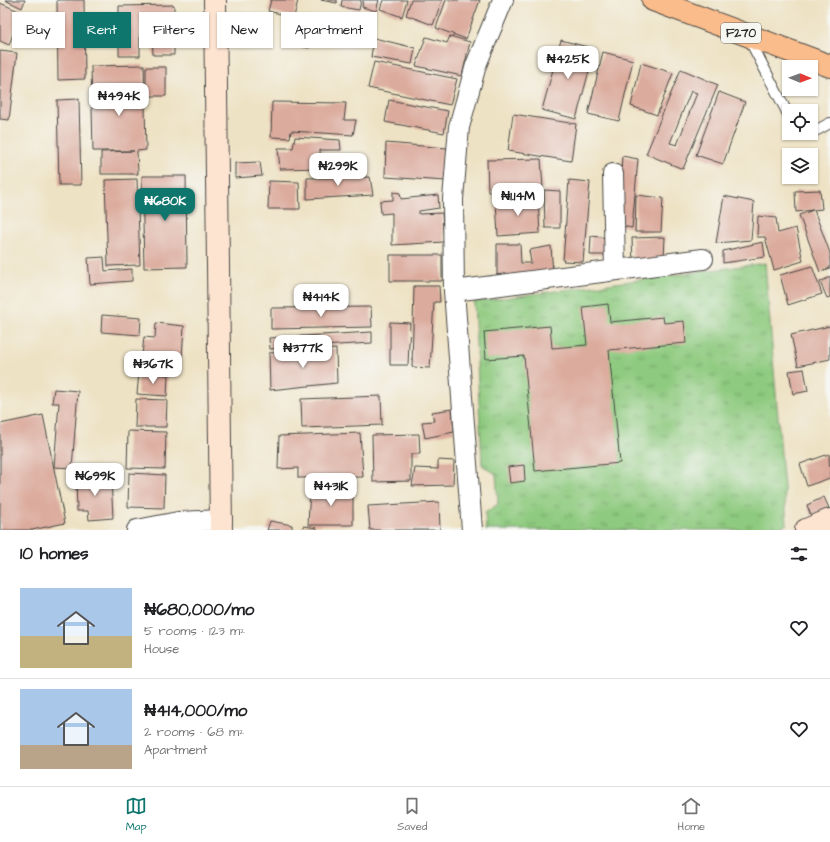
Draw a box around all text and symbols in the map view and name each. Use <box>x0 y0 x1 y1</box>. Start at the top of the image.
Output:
chip: Buy <box>12 12 65 48</box>
chip: Rent <box>73 12 131 48</box>
chip: Filters <box>139 12 209 48</box>
chip: New <box>217 12 273 48</box>
chip: Apartment <box>281 12 377 48</box>
road number: F270 <box>721 23 761 43</box>
pin: ₦425K <box>540 46 596 80</box>
text: ₦425K <box>547 50 589 68</box>
north arrow <box>782 60 818 96</box>
map controls <box>782 60 818 184</box>
pin: ₦494K <box>91 83 147 117</box>
text: ₦494K <box>98 87 140 105</box>
button: locate <box>782 104 818 140</box>
button: layers <box>782 148 818 184</box>
pin: ₦299K <box>310 153 366 187</box>
text: ₦299K <box>318 157 358 175</box>
pin: ₦1.14M <box>485 183 551 217</box>
text: ₦1.14M <box>501 187 535 205</box>
pin: ₦680K <box>137 188 193 222</box>
text: ₦680K <box>144 192 186 210</box>
pin: ₦414K <box>293 284 349 318</box>
text: ₦414K <box>303 288 339 306</box>
pin: ₦377K <box>275 335 331 369</box>
text: ₦377K <box>283 339 323 357</box>
pin: ₦367K <box>125 351 181 385</box>
text: ₦367K <box>133 355 173 373</box>
pin: ₦699K <box>67 463 123 497</box>
text: ₦699K <box>75 467 115 485</box>
pin: ₦431K <box>303 473 359 507</box>
text: ₦431K <box>314 477 348 495</box>
text: 10 homes <box>20 542 89 566</box>
icon: filters <box>788 543 810 565</box>
text: ₦680,000/mo <box>144 598 254 622</box>
icon: home <box>52 604 100 652</box>
icon: heart <box>788 617 810 639</box>
text: 5 rooms · 123 m² <box>144 622 245 640</box>
text: House <box>144 640 179 658</box>
text: ₦414,000/mo <box>144 699 247 723</box>
icon: home <box>52 705 100 753</box>
icon: heart <box>788 718 810 740</box>
text: 2 rooms · 68 m² <box>144 723 244 741</box>
text: Apartment <box>144 741 208 759</box>
tab: Map <box>125 795 147 834</box>
tab: Saved <box>397 795 427 834</box>
tab: Home <box>678 795 705 834</box>

